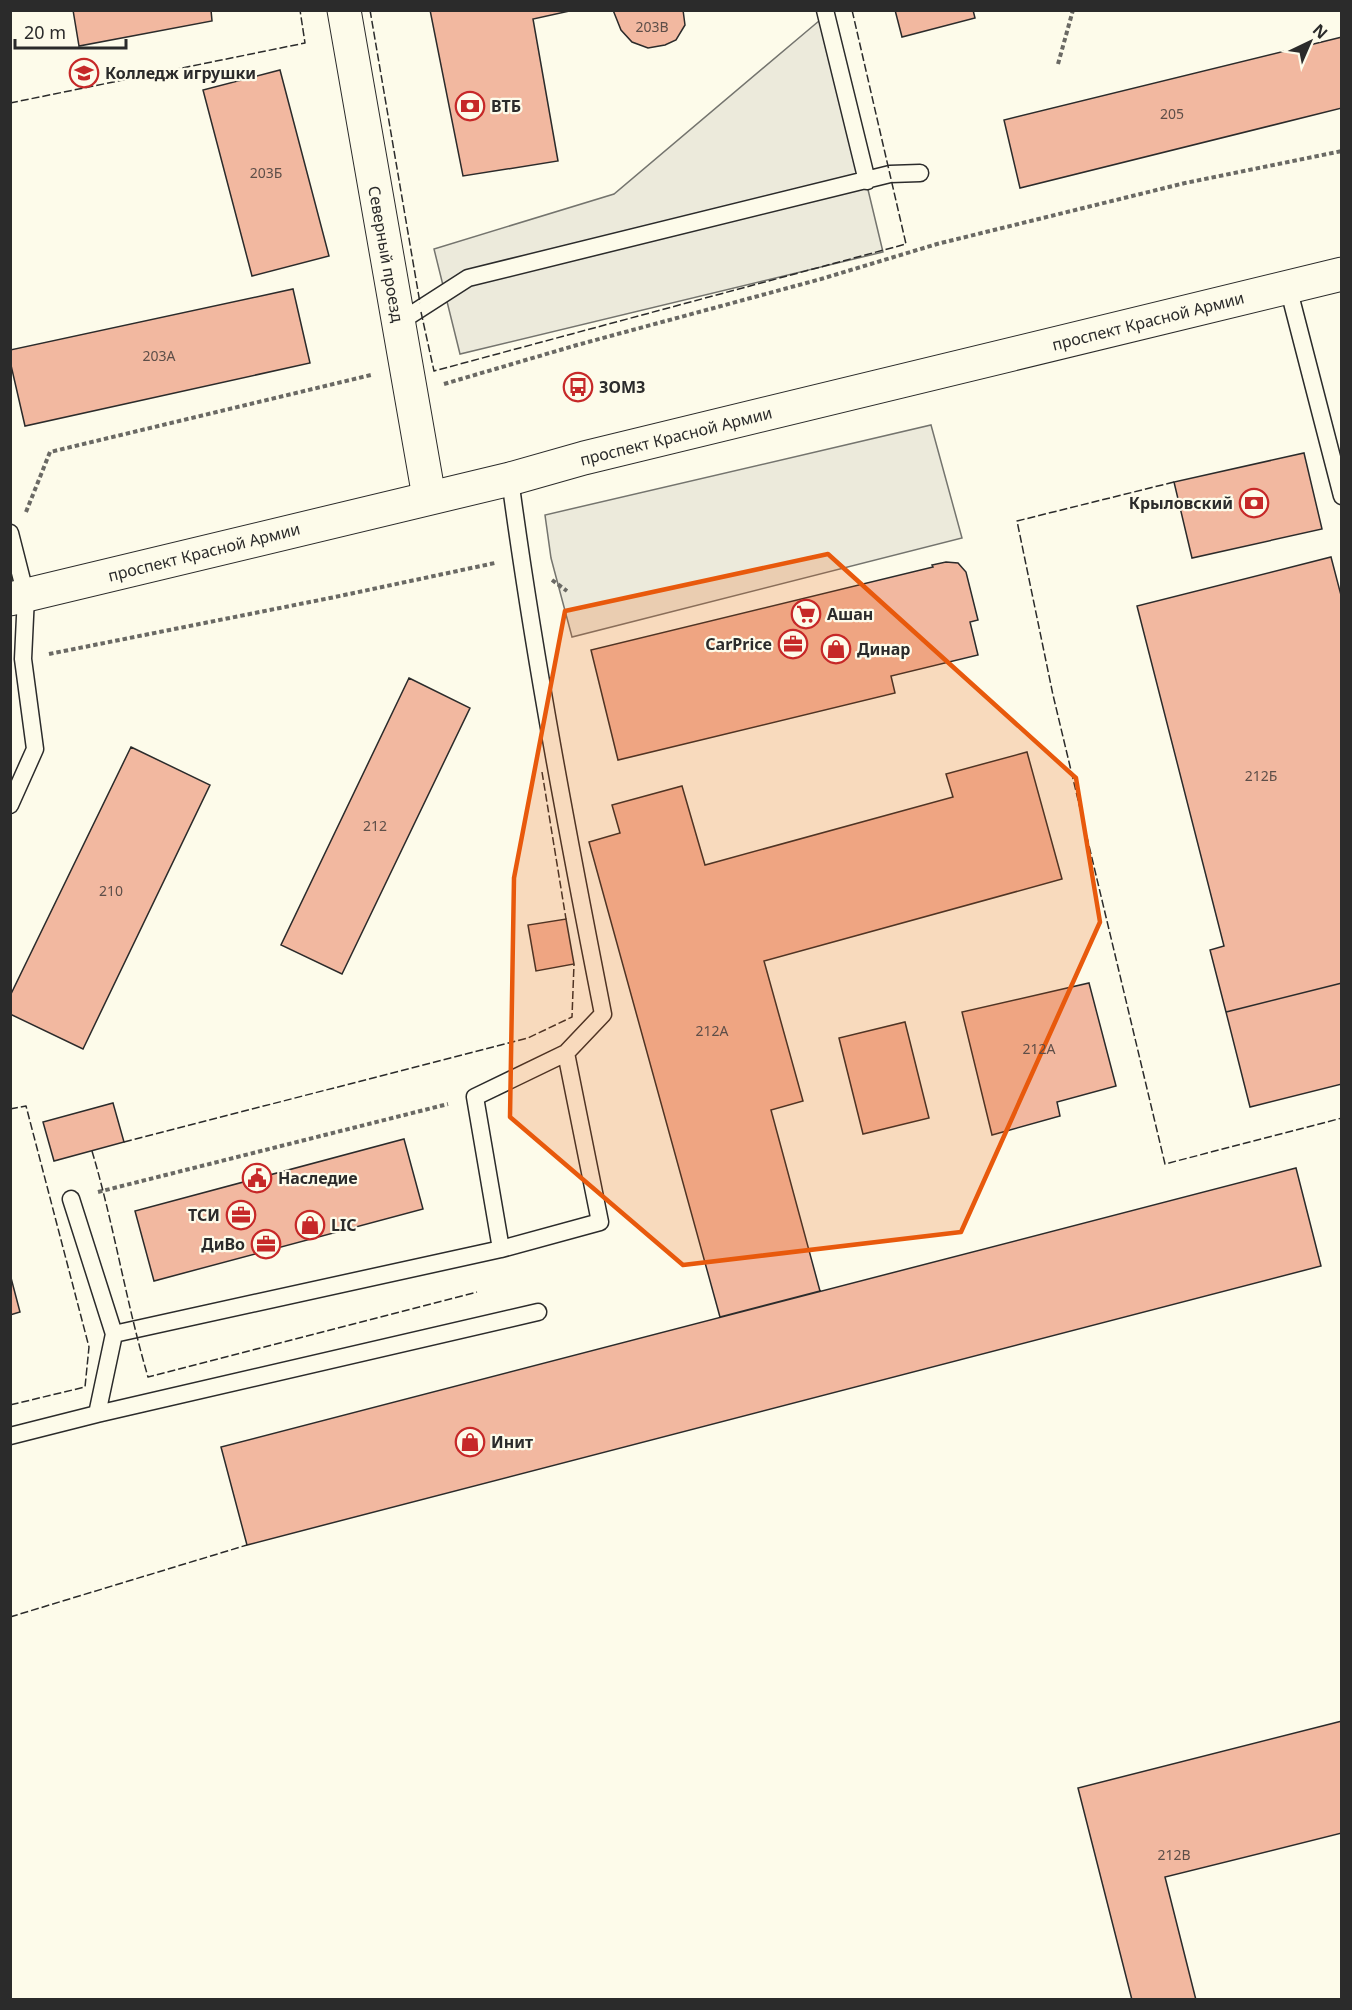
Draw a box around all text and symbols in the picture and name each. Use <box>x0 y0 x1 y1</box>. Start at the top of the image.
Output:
scale bar <box>15 12 126 50</box>
north arrow <box>1280 12 1340 72</box>
house number: 203В <box>635 17 669 36</box>
text: N <box>1308 19 1333 44</box>
text: 20 m <box>24 20 66 44</box>
school or university icon: Колледж игрушки <box>68 57 100 89</box>
place label: Колледж игрушки <box>105 62 256 84</box>
bank icon: ВТБ <box>454 90 486 122</box>
place label: ВТБ <box>491 95 521 117</box>
house number: 205 <box>1160 104 1184 123</box>
house number: 203Б <box>250 163 282 182</box>
street label: Северный проезд <box>363 184 409 324</box>
street label: проспект Красной Армии <box>1050 286 1246 356</box>
house number: 203А <box>143 346 176 365</box>
bus stop icon: ЗОМЗ <box>562 371 594 403</box>
place label: ЗОМЗ <box>599 376 646 398</box>
street label: проспект Красной Армии <box>578 401 774 471</box>
bank icon: Крыловский <box>1238 487 1270 519</box>
place label: Крыловский <box>1129 492 1233 514</box>
street label: проспект Красной Армии <box>106 517 302 587</box>
supermarket icon: Ашан <box>790 598 822 630</box>
place label: Ашан <box>827 603 873 625</box>
office icon: CarPrice <box>777 628 809 660</box>
place label: CarPrice <box>705 633 772 655</box>
shop icon: Динар <box>820 633 852 665</box>
place label: Динар <box>857 638 910 660</box>
house number: 212Б <box>1245 766 1277 785</box>
house number: 212 <box>363 816 387 835</box>
house number: 210 <box>99 881 123 900</box>
house number: 212А <box>696 1021 729 1040</box>
house number: 212А <box>1023 1039 1056 1058</box>
public building icon: Наследие <box>241 1162 273 1194</box>
place label: Наследие <box>278 1167 358 1189</box>
office icon: ТСИ <box>225 1199 257 1231</box>
place label: ТСИ <box>188 1204 220 1226</box>
shop icon: LIC <box>294 1209 326 1241</box>
place label: LIC <box>331 1214 356 1236</box>
office icon: ДиВо <box>250 1228 282 1260</box>
place label: ДиВо <box>201 1233 245 1255</box>
shop icon: Инит <box>454 1426 486 1458</box>
place label: Инит <box>491 1431 533 1453</box>
house number: 212В <box>1157 1845 1191 1864</box>

